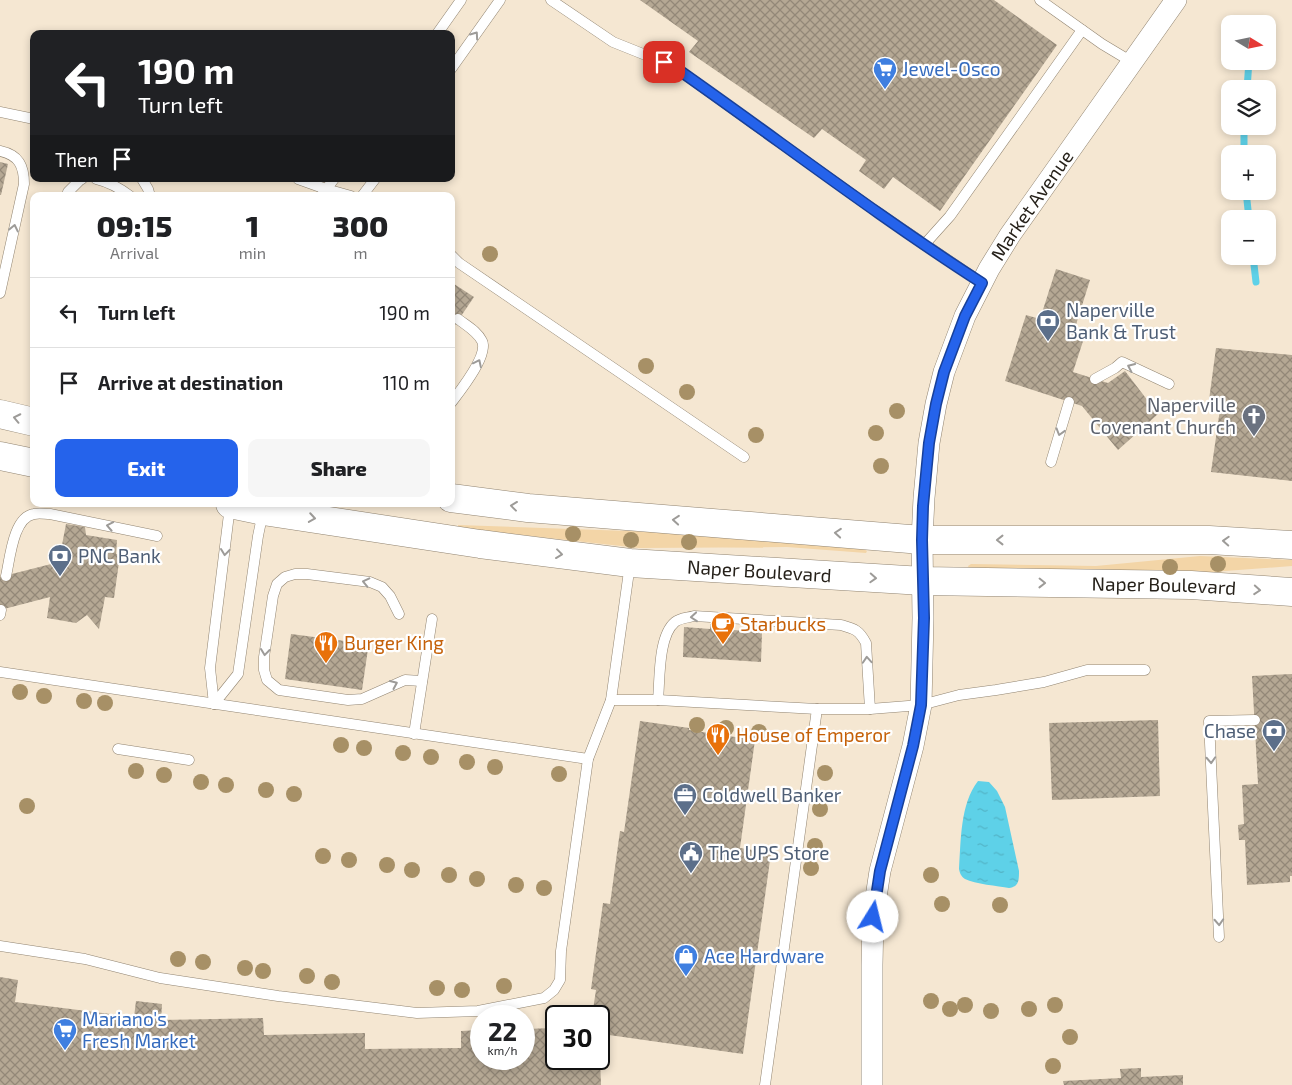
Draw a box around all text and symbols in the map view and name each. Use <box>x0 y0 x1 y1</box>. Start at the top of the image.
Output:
north arrow <box>1221 15 1276 70</box>
map controls <box>1221 15 1276 265</box>
one-way arrow <box>469 31 478 40</box>
pin <box>643 41 685 83</box>
icon: arrive <box>650 48 678 76</box>
text: 190 m <box>138 49 234 91</box>
icon: left <box>55 50 120 115</box>
supermarket icon: Jewel-Osco <box>872 56 898 90</box>
place label: Jewel-Osco <box>902 57 1001 80</box>
button: layers <box>1221 80 1276 135</box>
text: Turn left <box>138 91 223 117</box>
icon: arrive <box>108 145 136 173</box>
street label: Market Avenue <box>985 145 1078 264</box>
button: + <box>1221 145 1276 200</box>
text: Then <box>55 148 98 171</box>
text: 09:15 <box>96 207 172 243</box>
text: 1 <box>246 207 259 243</box>
text: 300 <box>333 207 388 243</box>
button: − <box>1221 210 1276 265</box>
one-way arrow <box>8 223 19 232</box>
text: Arrival <box>110 243 159 262</box>
text: min <box>239 243 266 262</box>
text: m <box>353 243 368 262</box>
place label: Naperville Bank & Trust <box>1066 298 1176 343</box>
icon: left <box>55 299 83 327</box>
text: Turn left <box>98 301 175 324</box>
text: 190 m <box>379 301 430 324</box>
bank icon: Naperville Bank & Trust <box>1035 308 1061 342</box>
one-way arrow <box>472 359 482 368</box>
one-way arrow <box>1127 362 1136 373</box>
icon: arrive <box>55 369 83 397</box>
text: Arrive at destination <box>98 371 283 394</box>
text: 110 m <box>383 371 430 394</box>
place label: Naperville Covenant Church <box>1090 393 1236 438</box>
church icon: Naperville Covenant Church <box>1241 403 1267 437</box>
one-way arrow <box>12 413 21 424</box>
one-way arrow <box>1055 427 1065 435</box>
button: Exit <box>55 439 238 497</box>
button: Share <box>248 439 430 497</box>
one-way arrow <box>510 501 518 512</box>
one-way arrow <box>307 512 316 522</box>
one-way arrow <box>672 515 680 526</box>
one-way arrow <box>105 521 114 532</box>
one-way arrow <box>834 528 842 539</box>
one-way arrow <box>996 535 1004 545</box>
one-way arrow <box>1222 536 1230 547</box>
bank icon: PNC Bank <box>47 543 73 577</box>
place label: PNC Bank <box>78 544 161 567</box>
one-way arrow <box>555 548 563 559</box>
one-way arrow <box>220 549 231 557</box>
street label: Naper Boulevard <box>687 555 832 586</box>
street label: Naper Boulevard <box>1092 572 1237 599</box>
one-way arrow <box>869 573 877 584</box>
one-way arrow <box>362 578 371 588</box>
one-way arrow <box>1038 578 1046 588</box>
one-way arrow <box>1253 584 1261 595</box>
cafe icon: Starbucks <box>710 611 736 645</box>
one-way arrow <box>689 612 697 623</box>
place label: Starbucks <box>740 612 826 635</box>
restaurant icon: Burger King <box>313 630 339 664</box>
place label: Burger King <box>344 631 444 654</box>
one-way arrow <box>260 648 271 656</box>
one-way arrow <box>861 656 872 664</box>
one-way arrow <box>389 680 398 691</box>
bank icon: Chase <box>1261 718 1287 752</box>
place label: Chase <box>1204 719 1256 742</box>
restaurant icon: House of Emperor <box>705 722 731 756</box>
place label: House of Emperor <box>736 723 891 746</box>
one-way arrow <box>1206 756 1217 764</box>
office icon: Coldwell Banker <box>672 782 698 816</box>
place label: Coldwell Banker <box>702 783 842 806</box>
public building icon: The UPS Store <box>678 840 704 874</box>
place label: The UPS Store <box>708 841 829 864</box>
position arrow <box>846 890 898 942</box>
one-way arrow <box>1213 918 1224 926</box>
shop icon: Ace Hardware <box>673 943 699 977</box>
place label: Ace Hardware <box>704 944 824 967</box>
speed limit sign: 30 <box>545 1005 610 1070</box>
place label: Mariano's Fresh Market <box>82 1007 196 1052</box>
text: 22 <box>488 1016 517 1046</box>
supermarket icon: Mariano's Fresh Market <box>52 1017 78 1051</box>
text: km/h <box>488 1043 517 1057</box>

